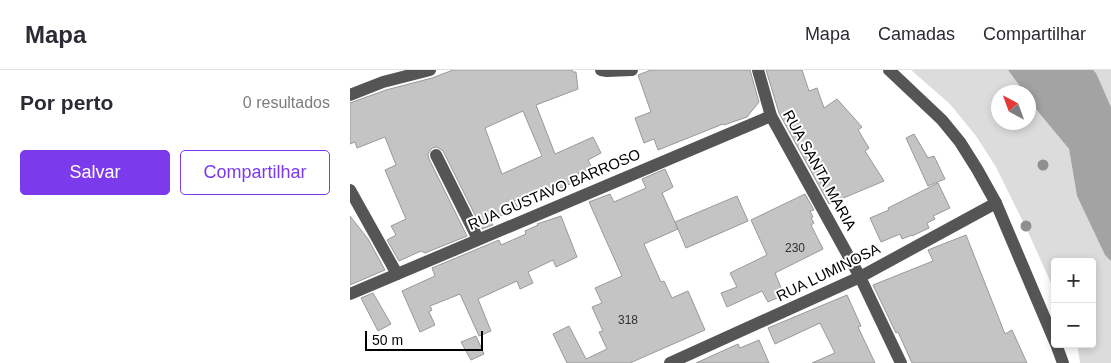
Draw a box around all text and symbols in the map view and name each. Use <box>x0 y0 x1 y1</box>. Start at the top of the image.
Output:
text: Mapa <box>25 21 86 48</box>
text: Mapa <box>805 24 850 44</box>
text: Camadas <box>878 24 955 44</box>
text: Compartilhar <box>983 24 1086 44</box>
north arrow <box>991 85 1036 130</box>
text: Por perto <box>20 91 113 114</box>
text: 0 resultados <box>243 94 330 111</box>
street label: RUA SANTA MARIA <box>780 107 860 233</box>
street label: RUA GUSTAVO BARROSO <box>465 145 643 233</box>
button: Salvar <box>20 150 170 195</box>
button: Compartilhar <box>180 150 330 195</box>
street label: RUA LUMINOSA <box>773 240 883 304</box>
house number: 230 <box>785 241 805 255</box>
map controls <box>1051 258 1096 348</box>
button: + <box>1051 258 1096 303</box>
button: − <box>1051 303 1096 348</box>
house number: 318 <box>618 313 638 327</box>
scale bar <box>365 328 482 351</box>
text: 50 m <box>372 332 403 348</box>

